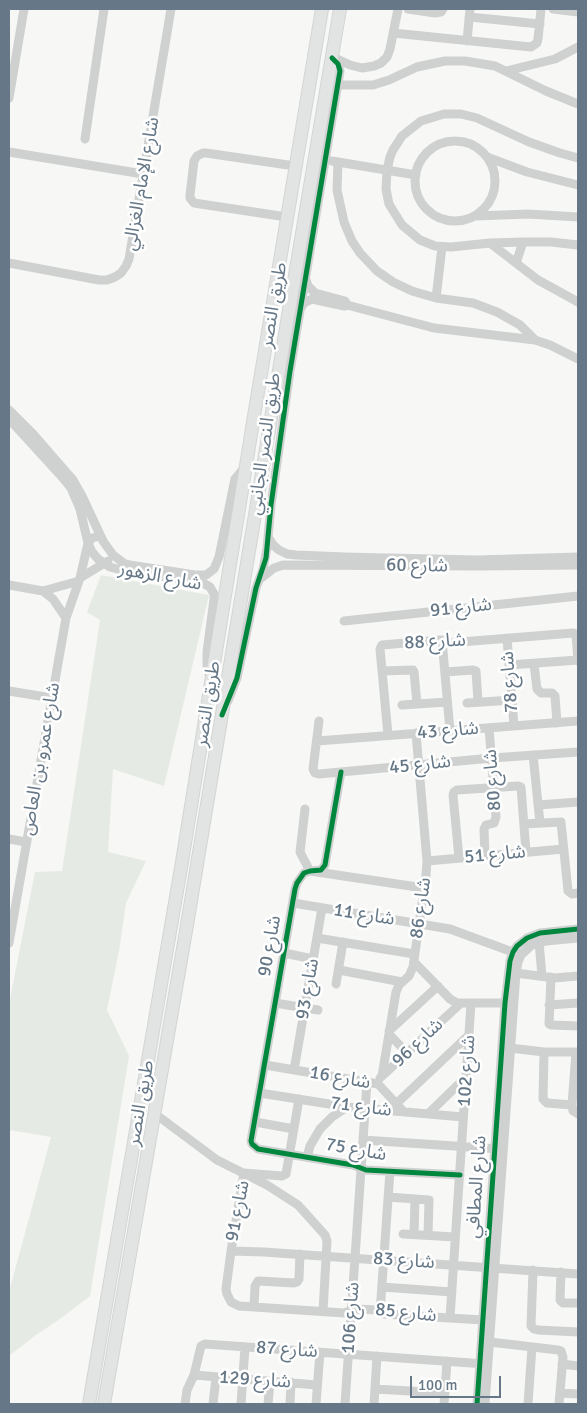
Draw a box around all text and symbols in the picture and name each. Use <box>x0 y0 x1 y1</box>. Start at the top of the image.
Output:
street label: شارع الإمام الغزالي <box>119 115 165 253</box>
street label: طريق النصر <box>255 260 293 350</box>
street label: طريق النصر الجانبي <box>244 371 286 517</box>
street label: شارع 60 <box>386 554 448 578</box>
street label: شارع الزهور <box>116 558 204 596</box>
street label: شارع 91 <box>429 593 493 623</box>
street label: شارع 88 <box>404 629 466 655</box>
street label: شارع 78 <box>496 650 524 714</box>
street label: طريق النصر <box>190 659 226 749</box>
street label: شارع عمرو بن العاص <box>16 681 66 837</box>
street label: شارع 43 <box>416 717 480 745</box>
street label: شارع 80 <box>479 748 507 812</box>
street label: شارع 45 <box>388 750 452 780</box>
street label: شارع 51 <box>463 841 527 869</box>
street label: شارع 86 <box>405 876 437 940</box>
street label: شارع 11 <box>332 899 396 931</box>
street label: شارع 90 <box>253 914 287 978</box>
street label: شارع 93 <box>291 957 325 1021</box>
street label: شارع 96 <box>388 1014 448 1072</box>
street label: شارع 102 <box>453 1034 481 1108</box>
street label: طريق النصر <box>122 1058 160 1148</box>
street label: شارع 16 <box>308 1061 372 1095</box>
street label: شارع 71 <box>329 1092 393 1122</box>
street label: شارع 75 <box>324 1133 388 1167</box>
street label: شارع المطافي <box>462 1135 492 1239</box>
street label: شارع 91 <box>221 1179 255 1243</box>
street label: شارع 83 <box>372 1247 436 1275</box>
street label: شارع 106 <box>337 1281 365 1355</box>
street label: شارع 85 <box>374 1298 438 1328</box>
street label: شارع 87 <box>255 1336 319 1364</box>
street label: شارع 129 <box>218 1366 292 1394</box>
scale bar <box>412 1366 503 1398</box>
text: 100 m <box>418 1376 458 1394</box>

